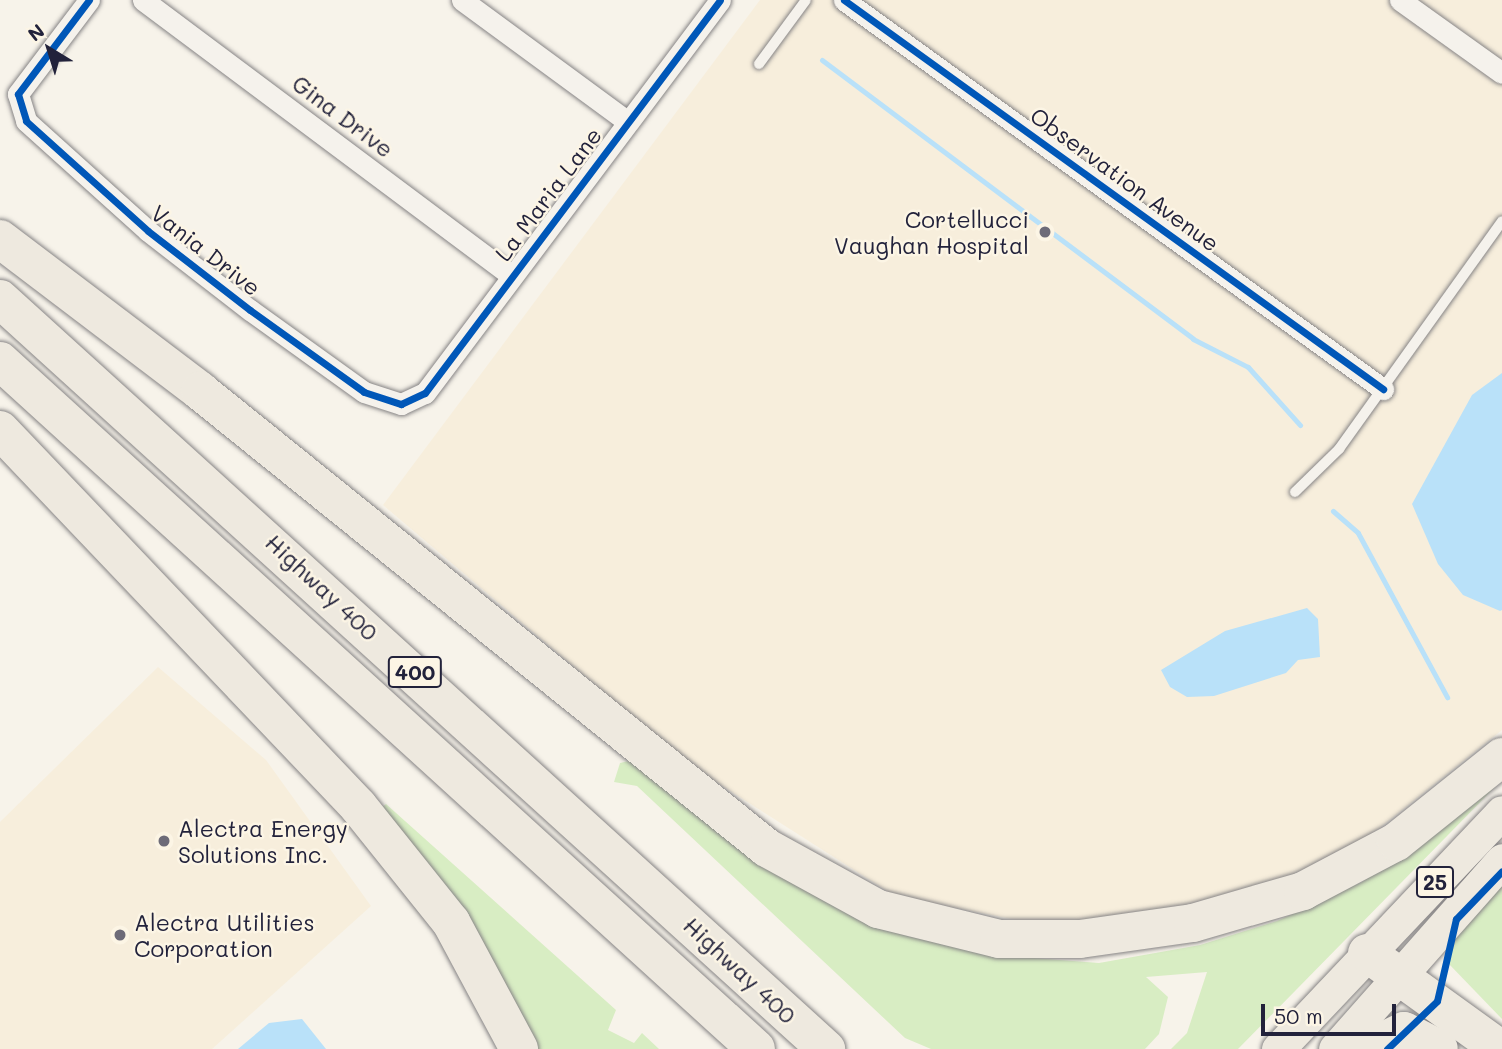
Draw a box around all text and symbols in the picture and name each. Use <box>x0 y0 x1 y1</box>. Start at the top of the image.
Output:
north arrow <box>14 14 84 84</box>
text: N <box>22 18 49 46</box>
street label: Gina Drive <box>287 69 399 163</box>
street label: Observation Avenue <box>1025 101 1225 257</box>
street label: La Maria Lane <box>489 122 607 266</box>
street label: Vania Drive <box>146 199 266 301</box>
place label: Cortellucci Vaughan Hospital <box>834 205 1029 259</box>
marker: Cortellucci Vaughan Hospital <box>1035 222 1055 242</box>
street label: Highway 400 <box>260 528 384 646</box>
road number: 400 <box>387 654 443 690</box>
place label: Alectra Energy Solutions Inc. <box>178 814 348 868</box>
marker: Alectra Energy Solutions Inc. <box>156 833 172 849</box>
road number: 25 <box>1416 864 1454 900</box>
place label: Alectra Utilities Corporation <box>134 908 315 962</box>
street label: Highway 400 <box>678 911 802 1029</box>
marker: Alectra Utilities Corporation <box>112 927 128 943</box>
scale bar <box>1264 990 1399 1034</box>
text: 50 m <box>1274 1002 1323 1029</box>

